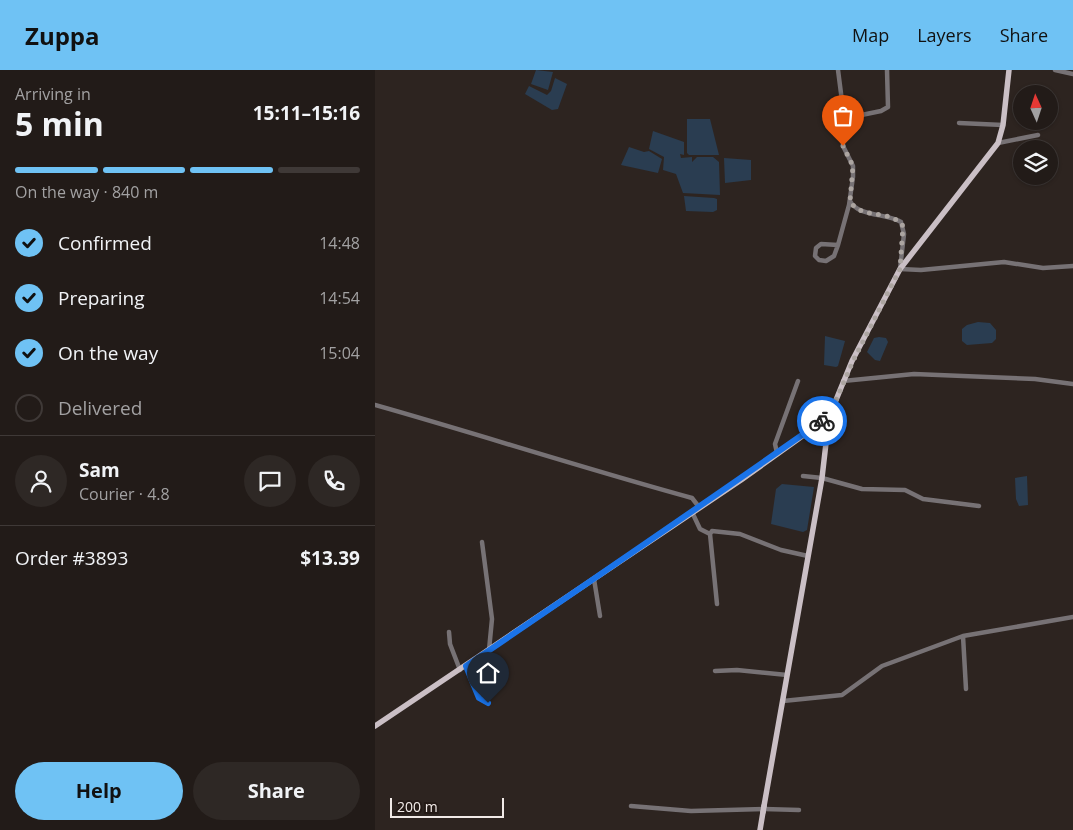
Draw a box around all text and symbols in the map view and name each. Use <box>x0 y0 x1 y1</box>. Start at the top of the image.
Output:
text: Zuppa <box>25 19 100 52</box>
text: Map <box>852 23 889 47</box>
text: Layers <box>917 23 972 47</box>
text: Share <box>1000 23 1048 47</box>
text: Arriving in <box>15 83 91 105</box>
north arrow <box>1013 85 1057 130</box>
map controls <box>1013 85 1058 185</box>
pin <box>822 95 864 146</box>
text: 15:11–15:16 <box>253 100 360 126</box>
text: 5 min <box>15 102 104 145</box>
icon: bag <box>829 102 857 130</box>
button: layers <box>1013 140 1058 185</box>
text: On the way · 840 m <box>15 181 158 203</box>
icon: check <box>15 229 43 257</box>
text: Confirmed <box>58 230 152 256</box>
text: 14:48 <box>319 232 360 254</box>
icon: check <box>15 284 43 312</box>
text: Preparing <box>58 285 145 311</box>
text: 14:54 <box>319 287 360 309</box>
icon: check <box>15 339 43 367</box>
text: On the way <box>58 340 158 366</box>
text: 15:04 <box>319 342 360 364</box>
text: Delivered <box>58 395 142 421</box>
courier <box>797 396 847 446</box>
icon: bike <box>808 407 836 435</box>
button: person <box>15 455 67 507</box>
button: chat <box>244 455 296 507</box>
button: phone <box>308 455 360 507</box>
text: Sam <box>79 457 120 483</box>
text: Courier · 4.8 <box>79 483 170 505</box>
text: Order #3893 <box>15 545 128 571</box>
text: $13.39 <box>300 545 360 571</box>
pin <box>467 652 509 703</box>
icon: home <box>474 659 502 687</box>
button: Help <box>15 762 183 820</box>
button: Share <box>193 762 360 820</box>
scale bar <box>390 795 504 818</box>
text: 200 m <box>397 797 438 816</box>

